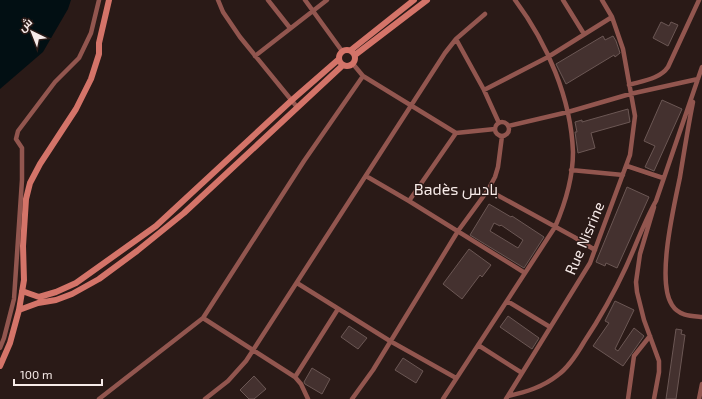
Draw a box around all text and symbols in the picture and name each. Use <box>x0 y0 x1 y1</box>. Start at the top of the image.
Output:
north arrow <box>12 12 52 52</box>
text: ش <box>15 15 35 35</box>
district label: Badès بادس <box>414 179 498 200</box>
street label: Rue Nisrine <box>561 199 607 277</box>
scale bar <box>14 361 102 387</box>
text: 100 m <box>20 367 52 381</box>

